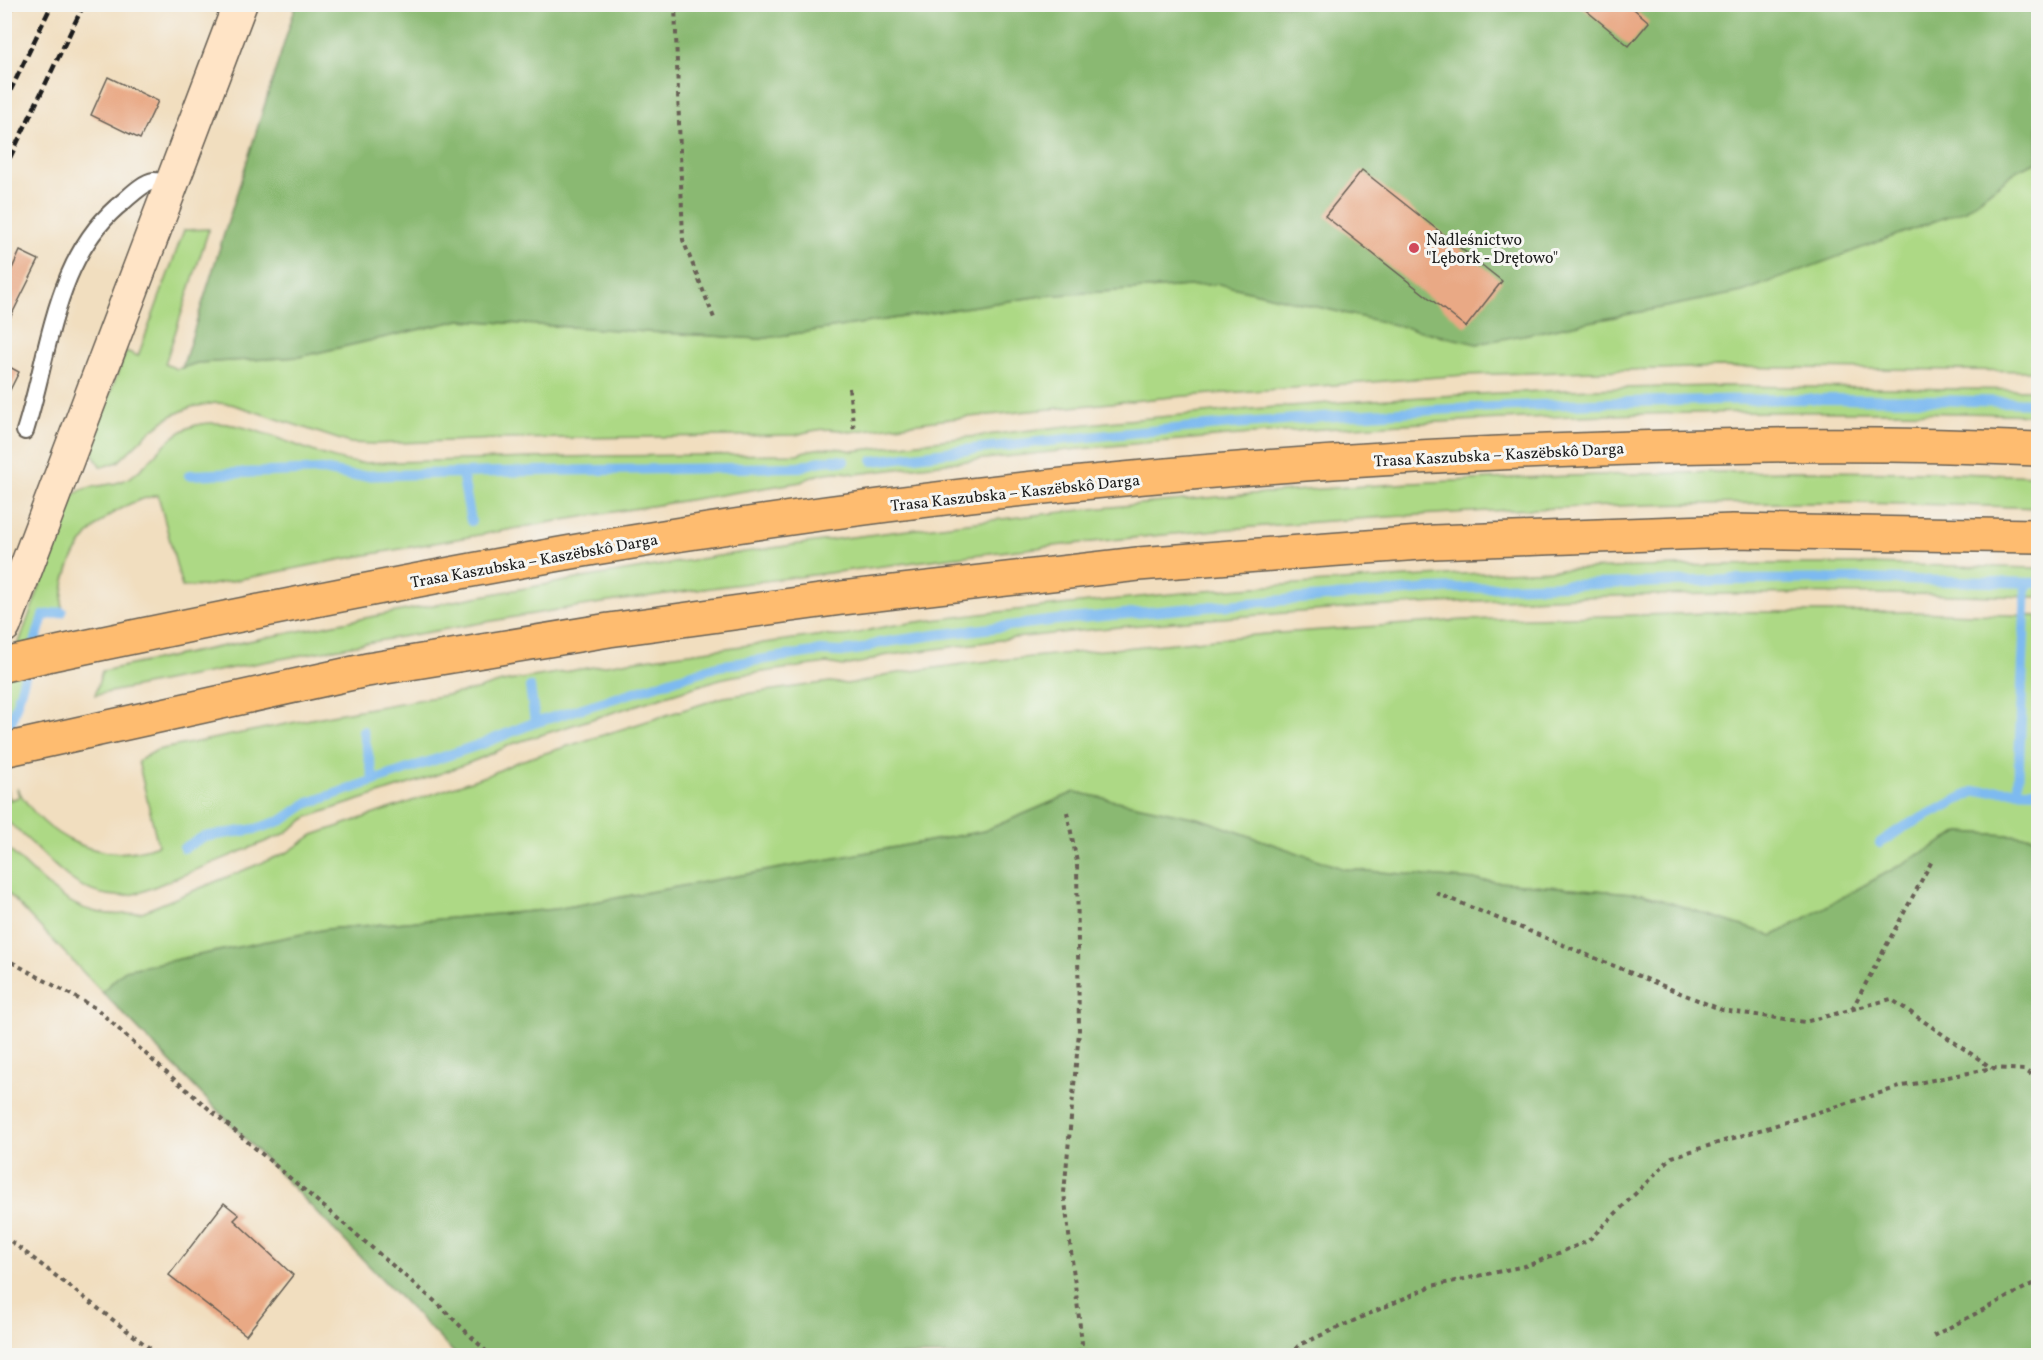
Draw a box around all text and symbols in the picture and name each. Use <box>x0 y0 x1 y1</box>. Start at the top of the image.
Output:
place label: Nadleśnictwo "Lębork - Drętowo" <box>1426 230 1558 270</box>
marker: Nadleśnictwo "Lębork - Drętowo" <box>1407 241 1421 255</box>
street label: Trasa Kaszubska – Kaszëbskô Darga <box>1373 438 1625 474</box>
street label: Trasa Kaszubska – Kaszëbskô Darga <box>889 470 1141 518</box>
street label: Trasa Kaszubska – Kaszëbskô Darga <box>409 529 660 595</box>

